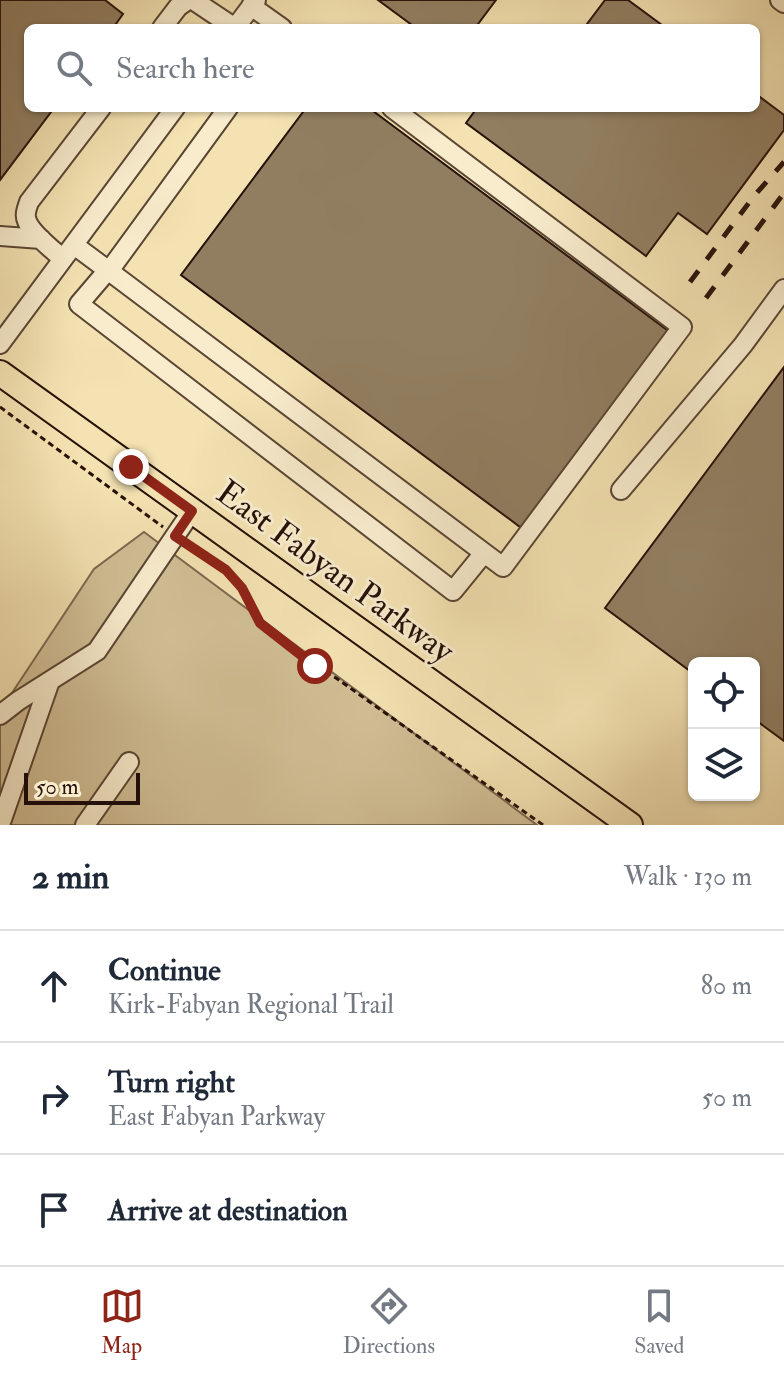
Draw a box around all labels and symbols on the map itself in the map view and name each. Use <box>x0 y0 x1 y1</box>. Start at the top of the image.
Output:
route end <box>113 449 149 485</box>
street label: East Fabyan Parkway <box>208 471 463 673</box>
route start <box>297 648 333 684</box>
scale bar <box>24 769 140 805</box>

